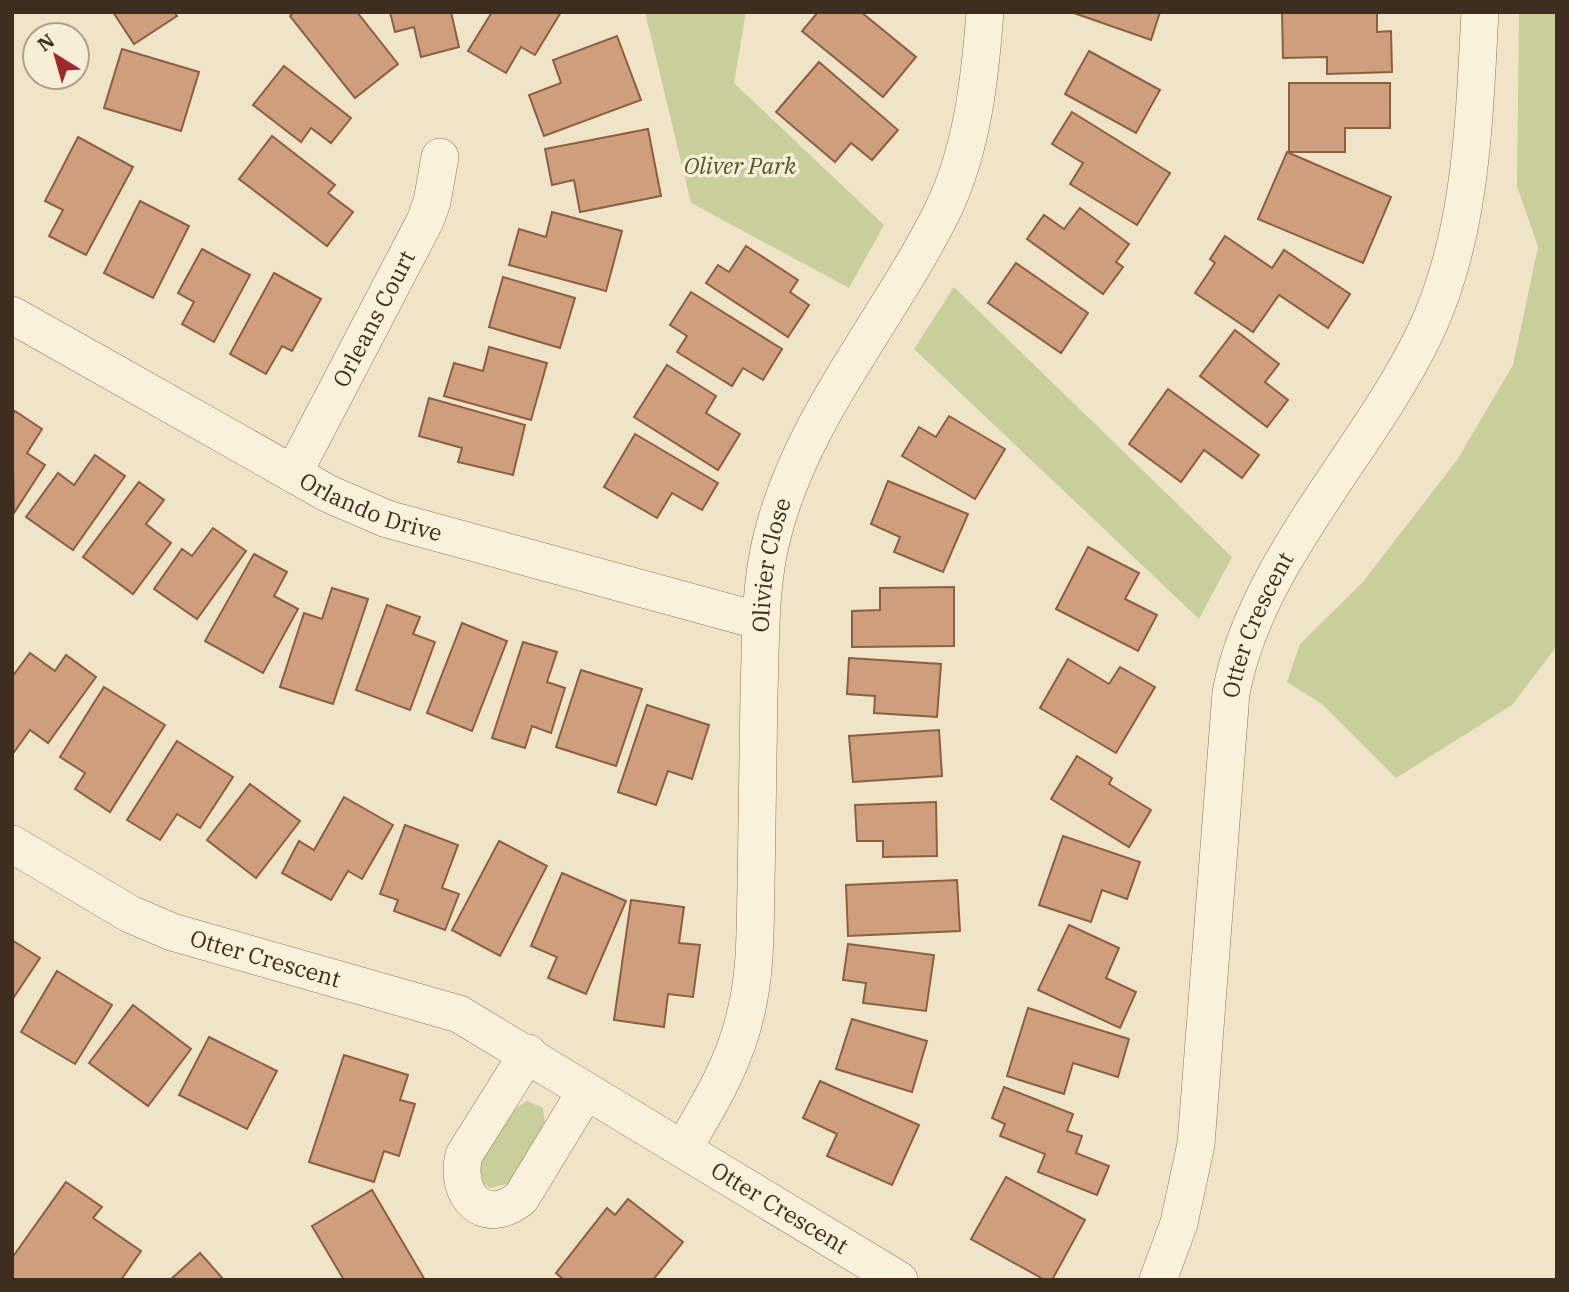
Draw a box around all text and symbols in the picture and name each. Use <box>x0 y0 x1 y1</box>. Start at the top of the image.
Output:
north arrow <box>21 21 91 91</box>
text: N <box>33 28 59 57</box>
park label: Oliver Park <box>684 150 797 180</box>
street label: Orleans Court <box>325 245 421 392</box>
street label: Orlando Drive <box>295 464 446 547</box>
street label: Olivier Close <box>745 493 797 633</box>
street label: Otter Crescent <box>1214 546 1300 700</box>
street label: Otter Crescent <box>187 922 345 993</box>
street label: Otter Crescent <box>706 1154 854 1260</box>

